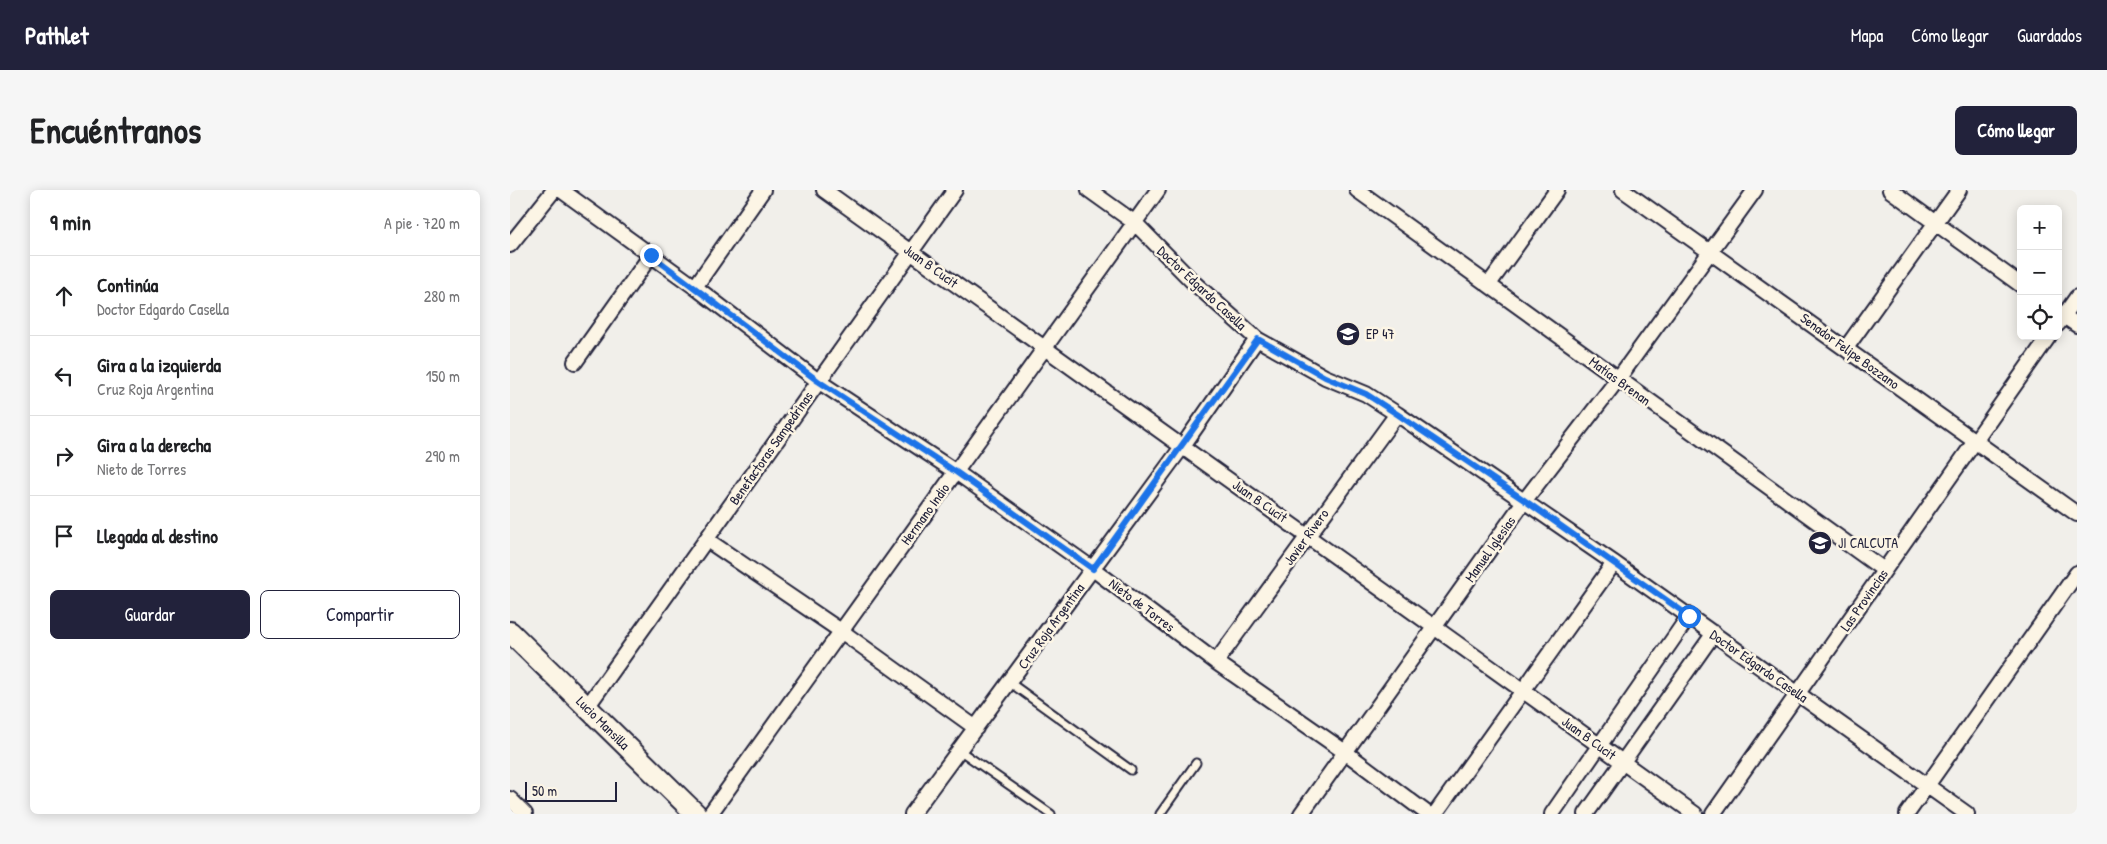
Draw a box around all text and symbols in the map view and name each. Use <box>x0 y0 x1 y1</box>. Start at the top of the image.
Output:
text: Pathlet <box>25 19 88 51</box>
text: Mapa <box>1851 23 1883 48</box>
text: Cómo llegar <box>1911 23 1989 48</box>
text: Guardados <box>2017 23 2082 48</box>
button: Cómo llegar <box>1955 106 2077 155</box>
text: Encuéntranos <box>30 107 201 154</box>
map controls <box>2017 205 2062 340</box>
button: + <box>2017 205 2062 250</box>
text: 9 min <box>50 208 91 237</box>
text: A pie · 720 m <box>384 212 460 234</box>
street label: Juan B Cucit <box>900 239 962 292</box>
street label: Doctor Edgardo Casella <box>1153 241 1251 335</box>
route end <box>640 244 663 267</box>
button: − <box>2017 250 2062 295</box>
text: Continúa <box>97 272 158 298</box>
icon: ahead <box>50 282 78 310</box>
text: 280 m <box>424 285 460 307</box>
button: locate <box>2017 295 2062 340</box>
text: Doctor Edgardo Casella <box>97 298 229 320</box>
street label: Senador Felipe Bozzano <box>1796 308 1904 394</box>
school or university icon: EP 47 <box>1335 321 1361 347</box>
place label: EP 47 <box>1366 324 1394 343</box>
text: Gira a la izquierda <box>97 352 221 378</box>
street label: Matías Brenan <box>1586 352 1655 409</box>
icon: left <box>50 362 78 390</box>
text: 150 m <box>426 365 460 387</box>
text: Cruz Roja Argentina <box>97 378 214 400</box>
street label: Benefactoras Sampedrinas <box>724 387 818 509</box>
text: Gira a la derecha <box>97 432 211 458</box>
icon: right <box>50 442 78 470</box>
text: 290 m <box>425 445 460 467</box>
text: Nieto de Torres <box>97 458 186 480</box>
street label: Juan B Cucit <box>1229 475 1292 526</box>
street label: Hermano Indio <box>896 479 954 548</box>
street label: Javier Rivero <box>1279 504 1333 569</box>
street label: Manuel Iglesias <box>1460 512 1520 586</box>
icon: arrive <box>50 522 78 550</box>
text: Llegada al destino <box>97 523 218 549</box>
school or university icon: JI CALCUTA <box>1807 530 1833 556</box>
place label: JI CALCUTA <box>1838 533 1898 552</box>
street label: Las Provincias <box>1835 565 1892 634</box>
street label: Nieto de Torres <box>1105 574 1179 636</box>
street label: Cruz Roja Argentina <box>1013 578 1089 673</box>
button: Guardar <box>50 590 250 639</box>
button: Compartir <box>260 590 460 639</box>
route start <box>1678 605 1701 628</box>
street label: Doctor Edgardo Casella <box>1706 625 1812 708</box>
street label: Lucio Mansilla <box>572 692 635 754</box>
street label: Juan B Cucit <box>1558 711 1620 764</box>
scale bar <box>525 779 618 802</box>
text: 50 m <box>532 781 557 800</box>

